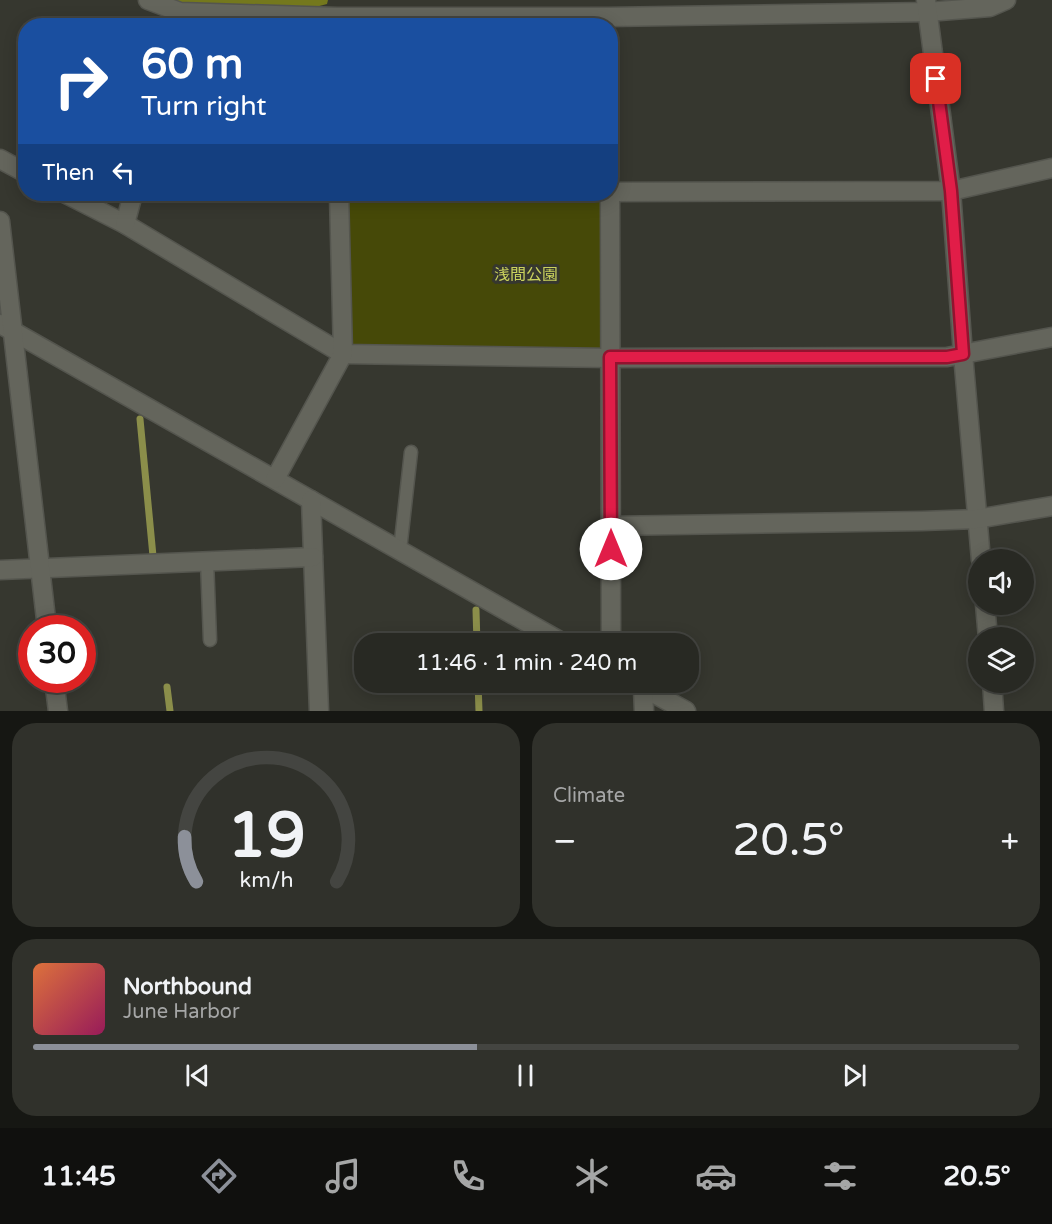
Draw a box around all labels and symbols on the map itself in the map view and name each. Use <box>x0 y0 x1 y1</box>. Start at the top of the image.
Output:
pin <box>910 53 961 104</box>
park label: 浅間公園 <box>494 265 558 285</box>
position arrow <box>579 517 643 581</box>
speed limit sign: 30 <box>18 615 96 693</box>

